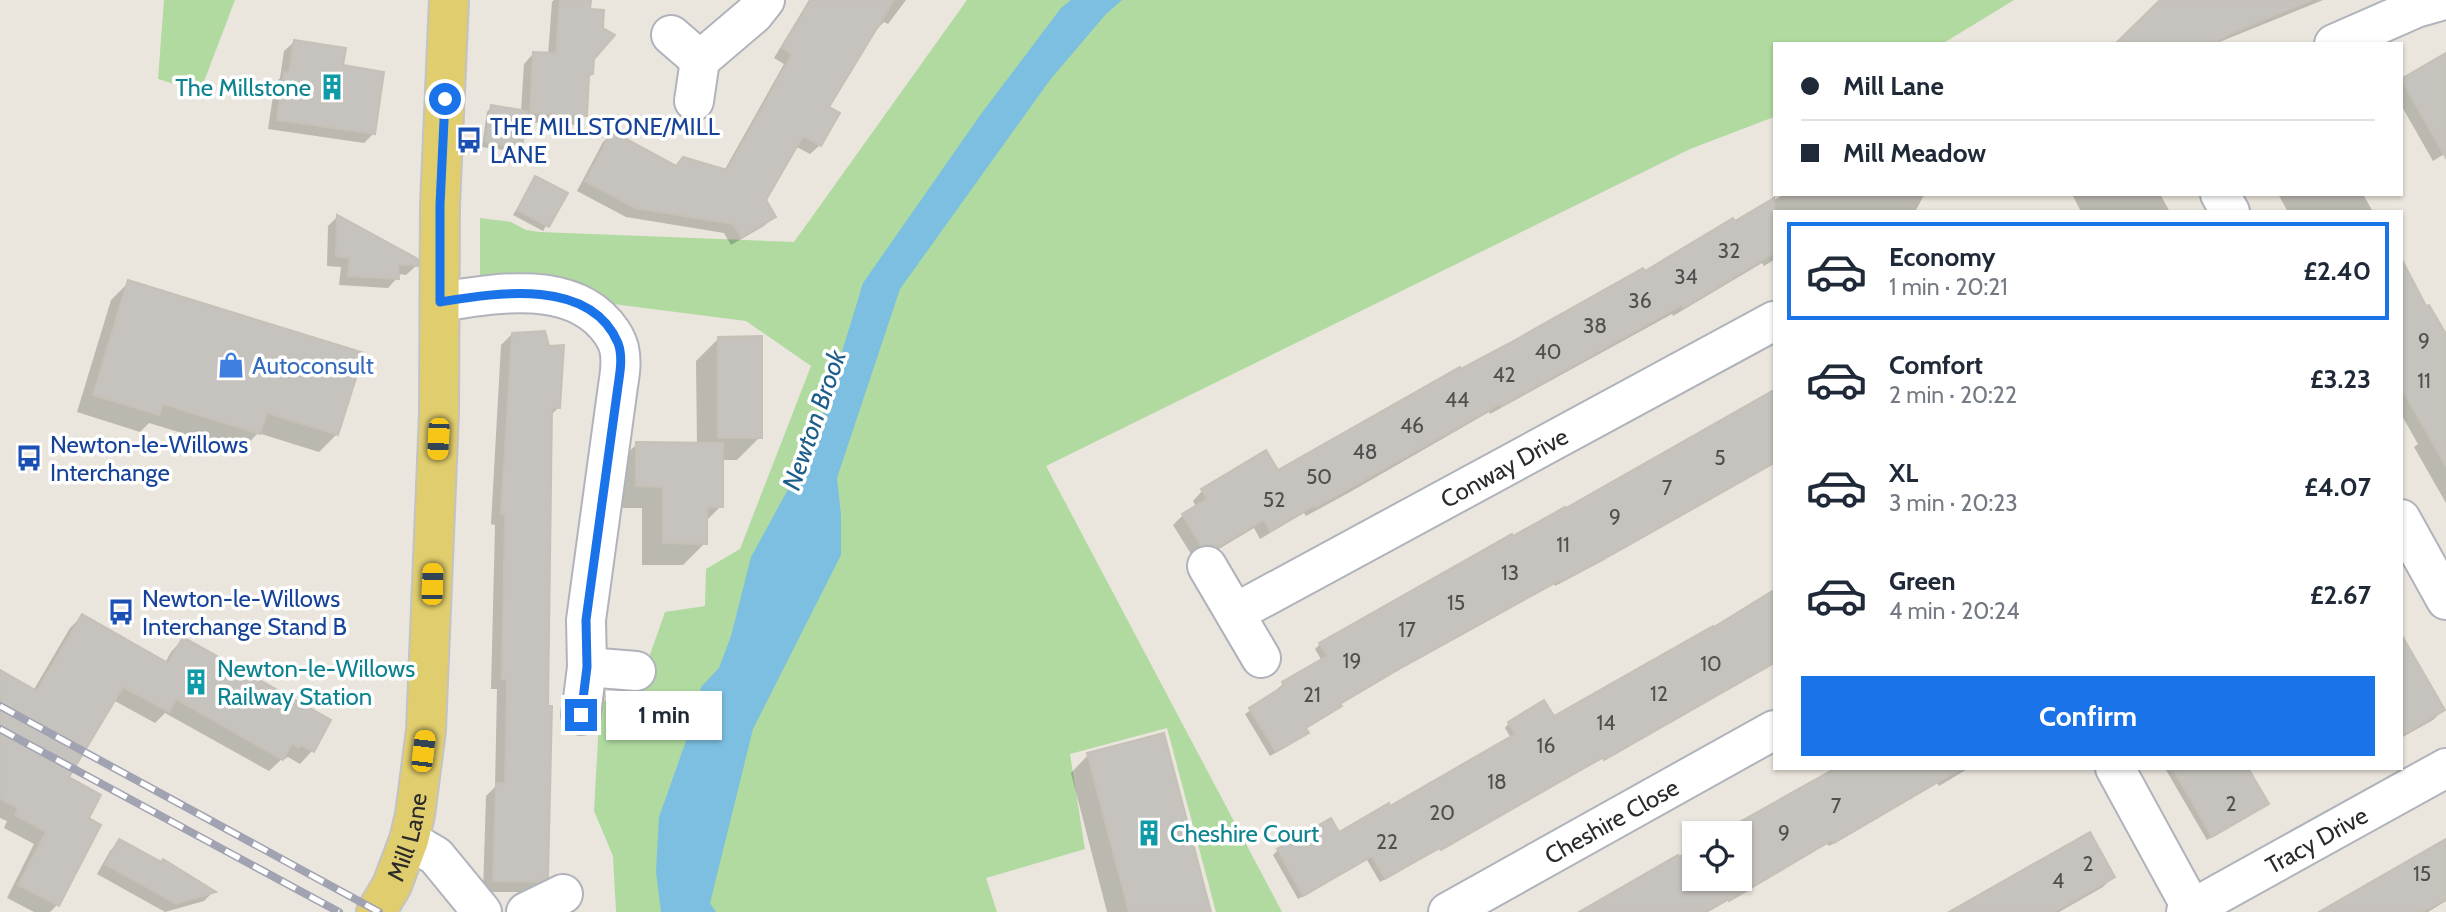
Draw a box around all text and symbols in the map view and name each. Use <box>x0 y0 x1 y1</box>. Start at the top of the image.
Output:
text: Mill Lane <box>1843 70 1944 102</box>
building icon: The Millstone <box>317 72 347 102</box>
place label: The Millstone <box>175 73 311 102</box>
route start <box>429 83 461 115</box>
place label: THE MILLSTONE/MILL LANE <box>490 112 720 169</box>
bus stop icon: THE MILLSTONE/MILL LANE <box>454 125 484 155</box>
text: Mill Meadow <box>1843 137 1986 169</box>
house number: 32 <box>1718 238 1740 263</box>
icon: car <box>1805 240 1868 303</box>
text: Economy <box>1889 241 1995 273</box>
text: £2.40 <box>2303 255 2371 287</box>
house number: 34 <box>1674 264 1698 289</box>
text: 1 min · 20:21 <box>1889 273 2008 301</box>
house number: 36 <box>1628 288 1652 313</box>
house number: 38 <box>1583 313 1607 338</box>
house number: 9 <box>2418 328 2430 353</box>
house number: 40 <box>1535 339 1561 364</box>
water label: Newton Brook <box>775 345 853 494</box>
icon: car <box>1805 348 1868 411</box>
text: Comfort <box>1889 349 1983 381</box>
shop icon: Autoconsult <box>216 350 246 380</box>
place label: Autoconsult <box>252 351 374 380</box>
house number: 42 <box>1492 362 1516 387</box>
text: £3.23 <box>2310 363 2371 395</box>
house number: 11 <box>2417 368 2431 393</box>
text: 2 min · 20:22 <box>1889 381 2017 409</box>
house number: 44 <box>1445 387 1469 412</box>
house number: 46 <box>1400 413 1424 438</box>
car <box>427 417 450 461</box>
street label: Conway Drive <box>1435 421 1573 513</box>
place label: Newton-le-Willows Interchange <box>50 430 248 487</box>
house number: 48 <box>1353 439 1377 464</box>
bus stop icon: Newton-le-Willows Interchange <box>14 443 44 473</box>
house number: 5 <box>1714 445 1726 470</box>
icon: car <box>1805 456 1868 519</box>
text: XL <box>1889 457 1918 489</box>
house number: 50 <box>1306 464 1332 489</box>
text: £4.07 <box>2304 471 2371 503</box>
house number: 7 <box>1662 475 1673 500</box>
house number: 52 <box>1263 487 1285 512</box>
text: 3 min · 20:23 <box>1889 489 2018 517</box>
house number: 9 <box>1609 504 1621 529</box>
house number: 11 <box>1556 532 1570 557</box>
house number: 13 <box>1501 560 1519 585</box>
car <box>421 563 444 605</box>
icon: car <box>1805 564 1868 627</box>
text: Green <box>1889 565 1956 597</box>
text: £2.67 <box>2310 579 2371 611</box>
place label: Newton-le-Willows Interchange Stand B <box>142 584 347 641</box>
house number: 15 <box>1447 590 1465 615</box>
bus stop icon: Newton-le-Willows Interchange Stand B <box>106 597 136 627</box>
text: 4 min · 20:24 <box>1889 597 2019 625</box>
house number: 17 <box>1398 617 1416 642</box>
house number: 19 <box>1343 648 1361 673</box>
house number: 10 <box>1700 651 1722 676</box>
place label: Newton-le-Willows Railway Station <box>217 654 415 711</box>
building icon: Newton-le-Willows Railway Station <box>181 667 211 697</box>
button: Confirm <box>1801 676 2375 756</box>
house number: 12 <box>1650 681 1668 706</box>
house number: 21 <box>1303 682 1321 707</box>
callout: 1 min <box>606 690 721 740</box>
route end <box>565 699 597 731</box>
text: 1 min <box>638 701 690 729</box>
house number: 14 <box>1597 710 1615 735</box>
car <box>411 729 436 773</box>
house number: 16 <box>1537 733 1555 758</box>
house number: 18 <box>1487 769 1507 794</box>
street label: Cheshire Close <box>1539 772 1683 870</box>
street label: Mill Lane <box>380 791 432 885</box>
house number: 2 <box>2225 791 2237 816</box>
house number: 7 <box>1831 793 1842 818</box>
house number: 20 <box>1429 800 1455 825</box>
street label: Tracy Drive <box>2260 800 2372 880</box>
building icon: Cheshire Court <box>1134 818 1164 848</box>
place label: Cheshire Court <box>1170 819 1319 848</box>
house number: 9 <box>1778 820 1790 845</box>
map controls <box>1682 821 1752 891</box>
button: locate <box>1682 821 1752 891</box>
house number: 22 <box>1376 829 1398 854</box>
house number: 2 <box>2082 851 2094 876</box>
house number: 15 <box>2413 861 2431 886</box>
house number: 4 <box>2052 868 2064 893</box>

